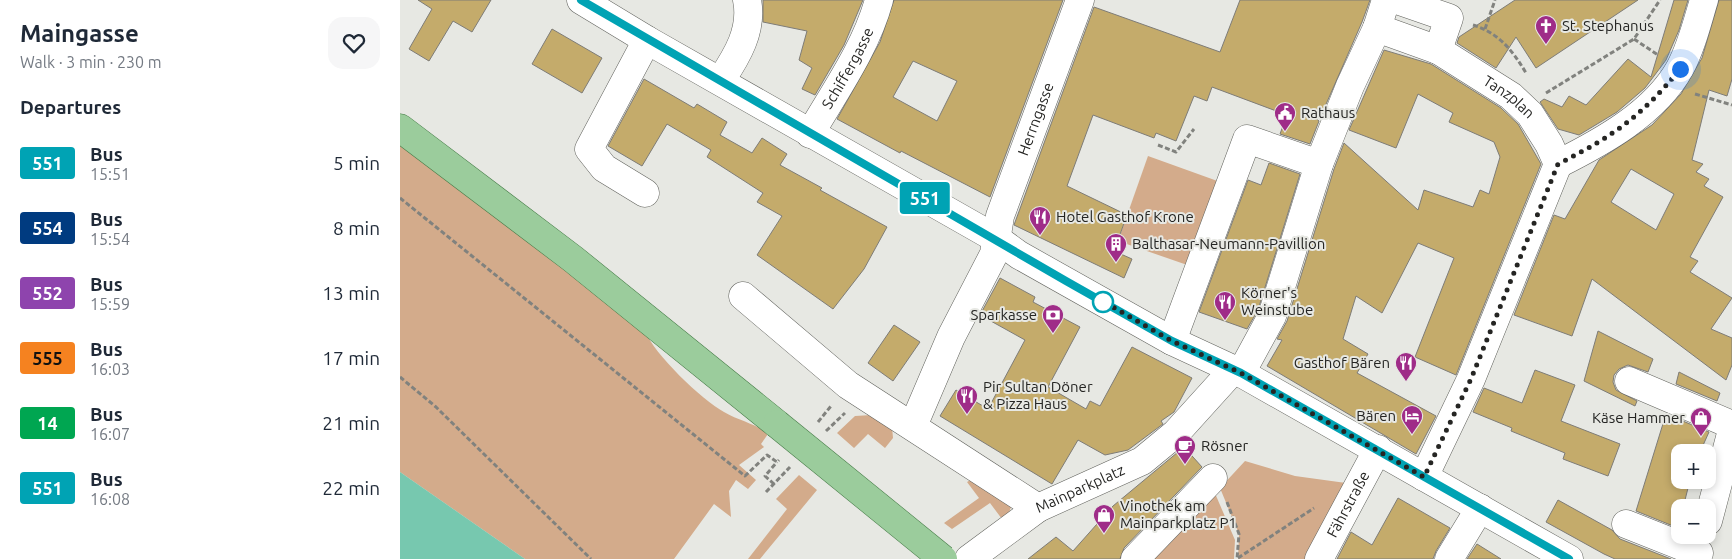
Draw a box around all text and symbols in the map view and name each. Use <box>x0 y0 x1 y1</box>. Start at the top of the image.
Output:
church icon: St. Stephanus <box>1534 14 1558 45</box>
button: heart <box>328 17 380 69</box>
place label: St. Stephanus <box>1562 17 1654 34</box>
text: Maingasse <box>20 20 139 47</box>
street label: Schiffergasse <box>818 25 877 112</box>
text: Walk · 3 min · 230 m <box>20 53 162 71</box>
your location <box>1668 57 1693 82</box>
street label: Tanzplan <box>1480 72 1538 122</box>
street label: Herrngasse <box>1014 80 1057 158</box>
text: Departures <box>20 96 121 118</box>
public building icon: Rathaus <box>1273 101 1297 132</box>
place label: Rathaus <box>1301 104 1355 121</box>
text: Bus <box>90 143 123 165</box>
text: 5 min <box>333 152 380 174</box>
text: 551 <box>32 153 63 173</box>
text: 15:51 <box>90 165 130 183</box>
line badge: 551 <box>896 182 954 214</box>
text: 551 <box>910 188 940 208</box>
restaurant icon: Hotel Gasthof Krone <box>1028 205 1052 236</box>
text: Bus <box>90 208 123 230</box>
place label: Hotel Gasthof Krone <box>1056 208 1194 225</box>
text: 8 min <box>333 217 380 239</box>
text: 554 <box>32 218 63 238</box>
text: 15:54 <box>90 230 130 248</box>
building icon: Balthasar-Neumann-Pavillion <box>1104 232 1128 263</box>
place label: Balthasar-Neumann-Pavillion <box>1132 235 1325 252</box>
text: Bus <box>90 273 123 295</box>
text: 13 min <box>322 282 380 304</box>
text: 552 <box>32 283 63 303</box>
place label: Körner's Weinstube <box>1241 284 1313 318</box>
restaurant icon: Körner's Weinstube <box>1213 290 1237 321</box>
unlabelled marker <box>1092 291 1114 313</box>
text: 15:59 <box>90 295 130 313</box>
bank icon: Sparkasse <box>1041 303 1065 334</box>
place label: Sparkasse <box>970 306 1037 323</box>
text: Bus <box>90 338 123 360</box>
text: 17 min <box>322 347 380 369</box>
text: 555 <box>32 348 63 368</box>
restaurant icon: Gasthof Bären <box>1394 351 1418 382</box>
place label: Gasthof Bären <box>1294 354 1390 371</box>
text: 16:03 <box>90 360 130 378</box>
place label: Pir Sultan Döner & Pizza Haus <box>983 378 1093 412</box>
restaurant icon: Pir Sultan Döner & Pizza Haus <box>955 384 979 415</box>
text: Bus <box>90 403 123 425</box>
hotel icon: Bären <box>1400 404 1424 435</box>
shop icon: Käse Hammer <box>1689 406 1713 437</box>
place label: Bären <box>1356 407 1396 424</box>
place label: Käse Hammer <box>1592 409 1685 426</box>
text: 21 min <box>322 412 380 434</box>
text: 14 <box>37 413 58 433</box>
text: 16:07 <box>90 425 130 443</box>
cafe icon: Rösner <box>1173 434 1197 465</box>
place label: Rösner <box>1201 437 1248 454</box>
map controls <box>1671 444 1716 544</box>
button: + <box>1671 444 1716 489</box>
street label: Mainparkplatz <box>1033 461 1127 516</box>
text: Bus <box>90 468 123 490</box>
street label: Fährstraße <box>1323 468 1372 540</box>
text: 22 min <box>322 477 380 499</box>
text: 551 <box>32 478 63 498</box>
text: 16:08 <box>90 490 130 508</box>
place label: Vinothek am Mainparkplatz P1 <box>1120 497 1237 531</box>
button: − <box>1671 499 1716 544</box>
shop icon: Vinothek am Mainparkplatz P1 <box>1092 503 1116 534</box>

